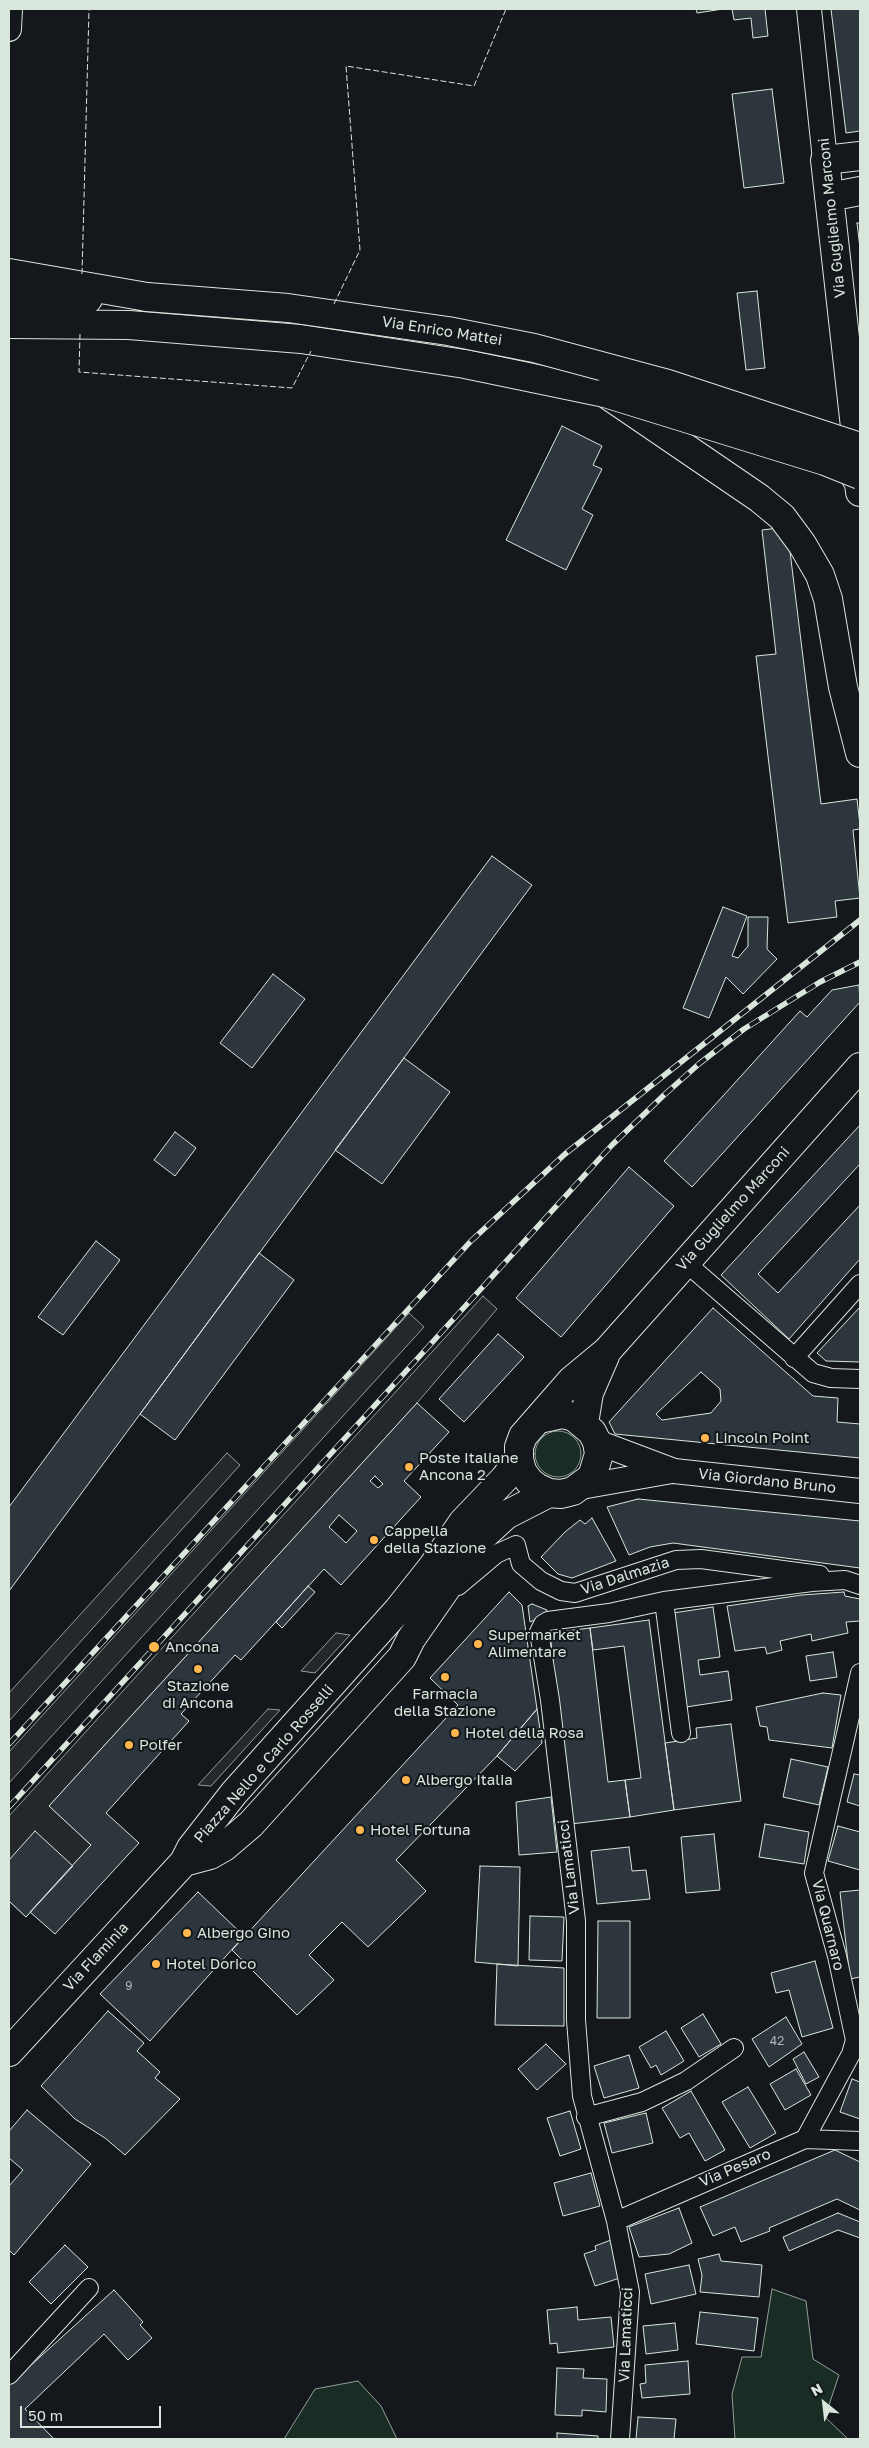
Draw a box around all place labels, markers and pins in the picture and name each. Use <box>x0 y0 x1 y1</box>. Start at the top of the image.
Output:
place label: Lincoln Point <box>715 1429 810 1447</box>
marker: Lincoln Point <box>699 1432 711 1444</box>
place label: Poste Italiane Ancona 2 <box>419 1449 518 1484</box>
marker: Poste Italiane Ancona 2 <box>403 1461 415 1473</box>
place label: Cappella della Stazione <box>384 1522 486 1557</box>
marker: Cappella della Stazione <box>368 1534 380 1546</box>
place label: Supermarket Alimentare <box>488 1626 581 1661</box>
place label: Ancona <box>165 1638 219 1656</box>
marker: Supermarket Alimentare <box>472 1638 484 1650</box>
marker: Ancona <box>147 1640 161 1654</box>
marker: Stazione di Ancona <box>192 1663 204 1675</box>
marker: Farmacia della Stazione <box>439 1671 451 1683</box>
place label: Stazione di Ancona <box>162 1677 234 1712</box>
place label: Farmacia della Stazione <box>394 1685 496 1720</box>
place label: Hotel della Rosa <box>465 1724 584 1742</box>
marker: Hotel della Rosa <box>449 1727 461 1739</box>
place label: Polfer <box>139 1736 182 1754</box>
marker: Polfer <box>123 1739 135 1751</box>
place label: Albergo Italia <box>416 1771 513 1789</box>
marker: Albergo Italia <box>400 1774 412 1786</box>
place label: Hotel Fortuna <box>370 1821 470 1839</box>
marker: Hotel Fortuna <box>354 1824 366 1836</box>
place label: Albergo Gino <box>197 1924 290 1942</box>
marker: Albergo Gino <box>181 1927 193 1939</box>
place label: Hotel Dorico <box>166 1955 256 1973</box>
marker: Hotel Dorico <box>150 1958 162 1970</box>

